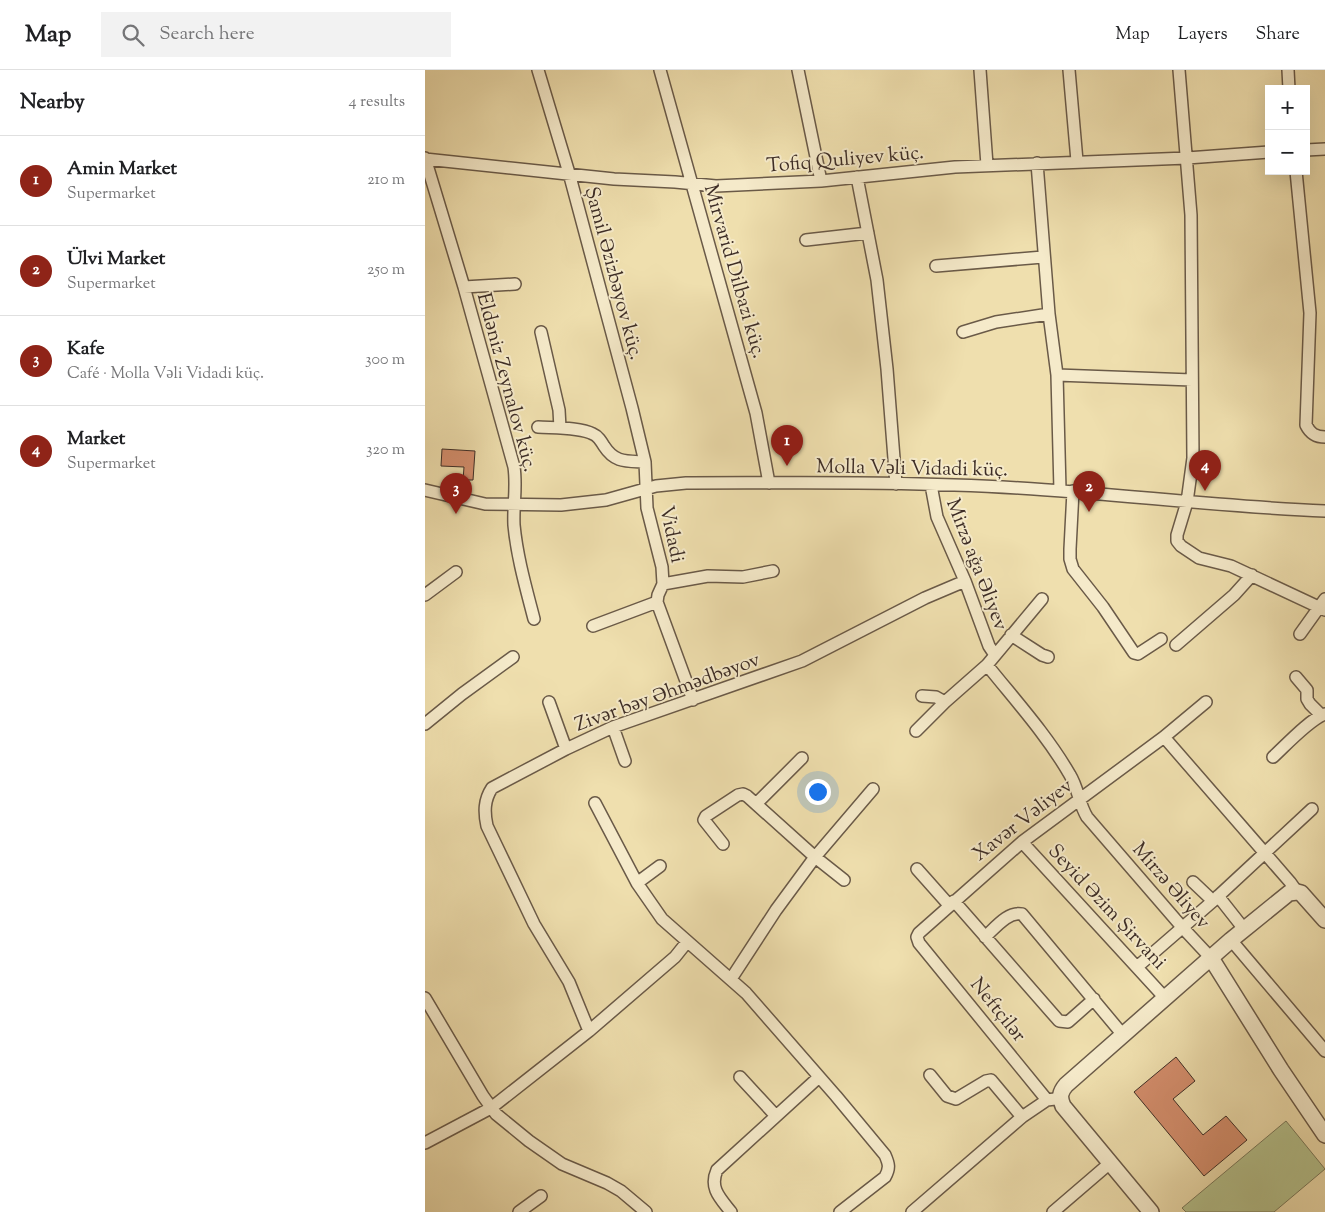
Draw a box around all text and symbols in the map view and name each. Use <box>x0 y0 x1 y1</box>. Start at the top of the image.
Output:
search box <box>101 12 451 57</box>
text: Map <box>25 18 71 52</box>
icon: search <box>119 21 147 49</box>
text: Search here <box>159 21 255 48</box>
text: Map <box>1115 22 1150 48</box>
text: Layers <box>1178 22 1228 48</box>
text: Share <box>1256 22 1300 48</box>
map controls <box>1265 85 1310 175</box>
button: + <box>1265 85 1310 130</box>
text: Nearby <box>20 88 85 118</box>
text: 4 results <box>349 91 405 114</box>
button: − <box>1265 130 1310 175</box>
street label: Tofiq Quliyev küç. <box>765 139 925 182</box>
text: Amin Market <box>67 156 177 183</box>
text: 1 <box>33 169 39 192</box>
text: 210 m <box>367 169 405 192</box>
street label: Mirvarid Dilbazi küç. <box>695 181 772 362</box>
text: Supermarket <box>67 183 156 206</box>
street label: Şamil Əzizbəyov küç. <box>576 184 650 364</box>
text: Ülvi Market <box>67 246 165 273</box>
text: 2 <box>32 259 40 282</box>
text: 250 m <box>367 259 405 282</box>
text: Supermarket <box>67 273 156 296</box>
street label: Eldəniz Zeynalov küç. <box>468 290 543 475</box>
text: Kafe <box>67 336 105 363</box>
text: 3 <box>33 349 39 372</box>
text: 300 m <box>365 349 405 372</box>
text: Café · Molla Vəli Vidadi küç. <box>67 363 264 386</box>
pin: 1 <box>771 425 803 466</box>
text: Market <box>67 426 125 453</box>
text: 4 <box>32 439 40 462</box>
text: 320 m <box>366 439 405 462</box>
pin: 4 <box>1189 450 1221 491</box>
text: Supermarket <box>67 453 156 476</box>
street label: Molla Vəli Vidadi küç. <box>816 453 1008 486</box>
pin: 2 <box>1073 471 1105 512</box>
pin: 3 <box>440 473 472 514</box>
street label: Mirzə ağa Əliyev <box>937 495 1014 635</box>
street label: Vidadi <box>650 503 691 566</box>
street label: Zivər bəy Əhmədbəyov <box>571 646 765 740</box>
street label: Xavər Vəliyev <box>967 772 1080 869</box>
your location <box>805 779 831 805</box>
street label: Mirzə Əliyev <box>1124 837 1216 937</box>
street label: Seyid Əzim Şirvani <box>1040 838 1172 977</box>
street label: Neftçilər <box>962 972 1032 1049</box>

